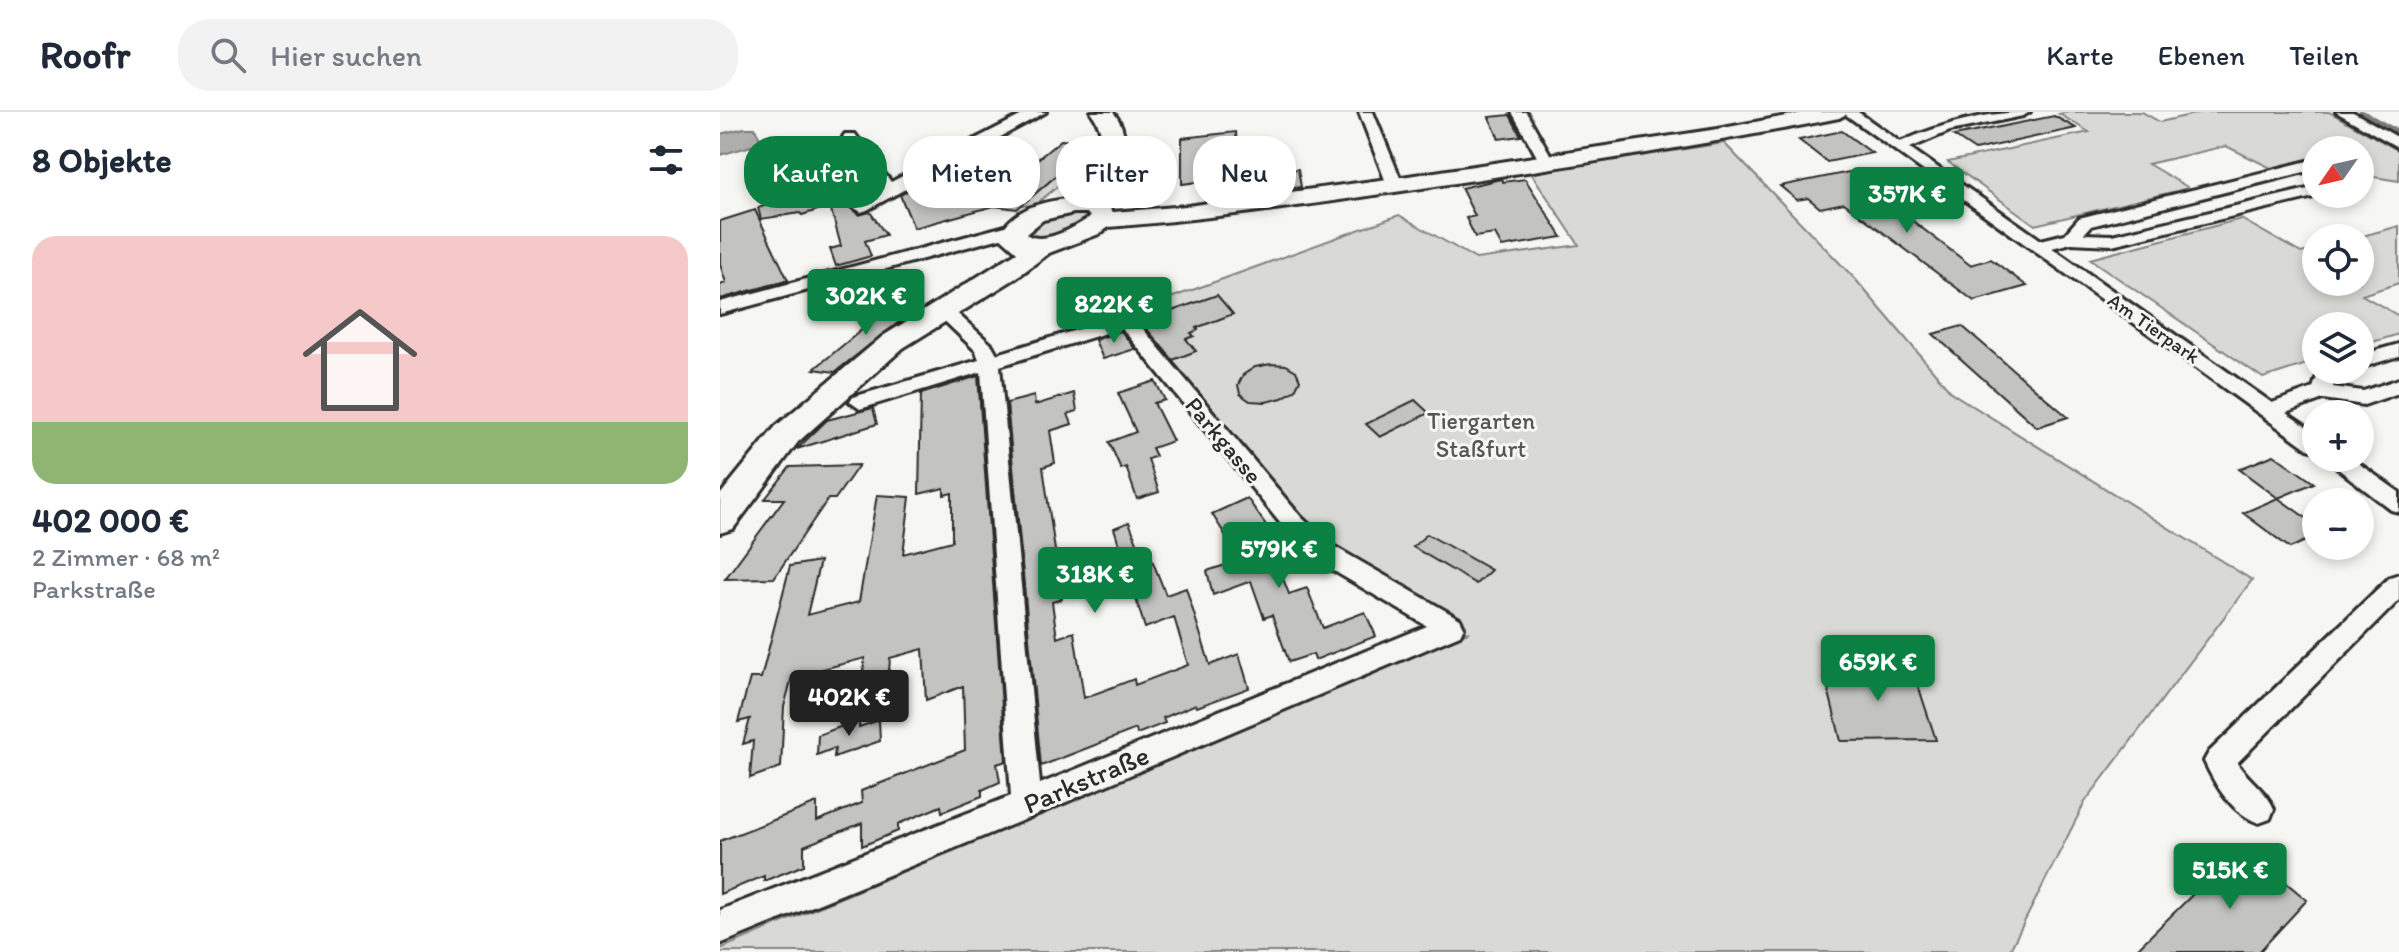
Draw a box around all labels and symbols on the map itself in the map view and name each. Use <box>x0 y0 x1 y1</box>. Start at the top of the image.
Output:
north arrow <box>2302 136 2374 208</box>
pin: 357K € <box>1842 167 1972 235</box>
pin: 302K € <box>801 269 931 337</box>
pin: 822K € <box>1049 277 1179 345</box>
street label: Am Tierpark <box>2103 288 2205 368</box>
street label: Parkgasse <box>1179 391 1269 489</box>
park label: Tiergarten Staßfurt <box>1427 406 1535 463</box>
pin: 579K € <box>1214 522 1344 590</box>
pin: 318K € <box>1030 547 1160 615</box>
pin: 659K € <box>1813 635 1943 703</box>
pin: 402K € <box>784 670 914 738</box>
street label: Parkstraße <box>1018 737 1154 821</box>
pin: 515K € <box>2165 843 2295 911</box>

